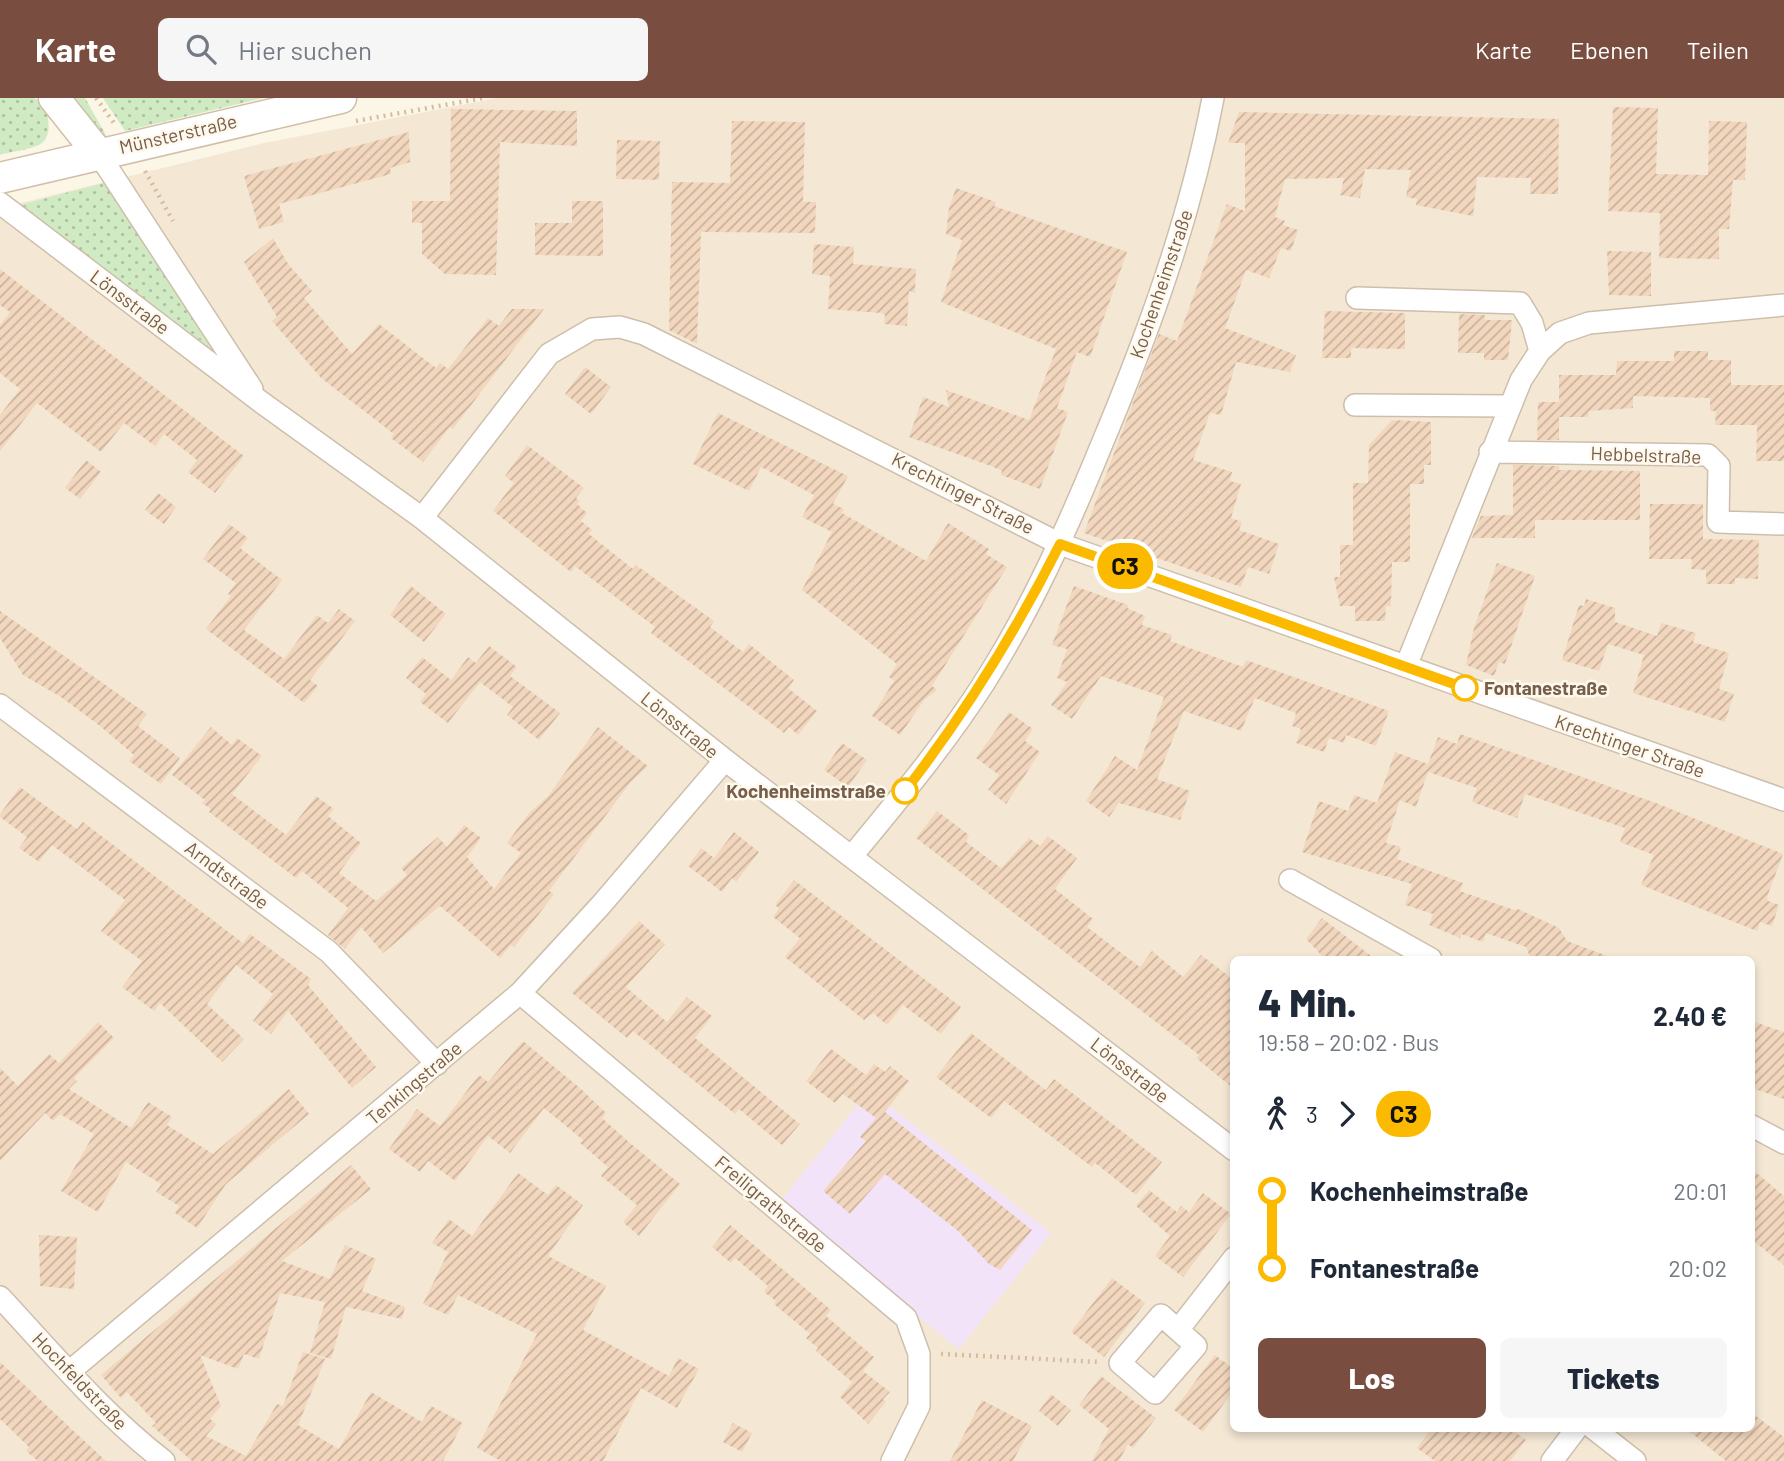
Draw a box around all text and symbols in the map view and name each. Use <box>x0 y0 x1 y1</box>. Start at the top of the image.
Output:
search box <box>158 18 648 81</box>
text: Karte <box>35 29 116 69</box>
icon: search <box>182 30 220 68</box>
text: Hier suchen <box>238 34 372 65</box>
text: Karte <box>1475 35 1532 64</box>
text: Ebenen <box>1570 35 1649 64</box>
text: Teilen <box>1687 35 1749 64</box>
street label: Münsterstraße <box>117 109 239 158</box>
street label: Kochenheimstraße <box>1124 206 1197 361</box>
street label: Lönsstraße <box>86 264 175 339</box>
street label: Hebbelstraße <box>1590 441 1702 468</box>
street label: Krechtinger Straße <box>888 447 1038 538</box>
line badge: C3 <box>1094 543 1156 589</box>
text: C3 <box>1111 551 1139 580</box>
marker: Fontanestraße <box>1452 675 1478 701</box>
place label: Fontanestraße <box>1484 676 1608 699</box>
street label: Lönsstraße <box>637 686 724 763</box>
street label: Krechtinger Straße <box>1552 709 1708 782</box>
marker: Kochenheimstraße <box>892 778 918 804</box>
place label: Kochenheimstraße <box>726 779 886 802</box>
street label: Arndtstraße <box>181 836 274 914</box>
text: 4 Min. <box>1258 979 1357 1025</box>
text: 2.40 € <box>1653 1000 1727 1031</box>
text: 19:58 – 20:02 · Bus <box>1258 1028 1439 1056</box>
street label: Lönsstraße <box>1086 1032 1174 1107</box>
street label: Tenkingstraße <box>361 1036 466 1129</box>
icon: walk <box>1258 1095 1296 1133</box>
icon: forward <box>1328 1095 1366 1133</box>
text: C3 <box>1390 1099 1417 1128</box>
text: 3 <box>1306 1100 1318 1128</box>
street label: Freiligrathstraße <box>711 1150 832 1257</box>
text: Kochenheimstraße <box>1310 1175 1529 1206</box>
text: 20:01 <box>1673 1177 1727 1205</box>
text: Fontanestraße <box>1310 1252 1479 1283</box>
text: 20:02 <box>1669 1254 1727 1282</box>
street label: Hochfeldstraße <box>28 1327 133 1434</box>
button: Los <box>1258 1338 1486 1418</box>
button: Tickets <box>1500 1338 1727 1418</box>

